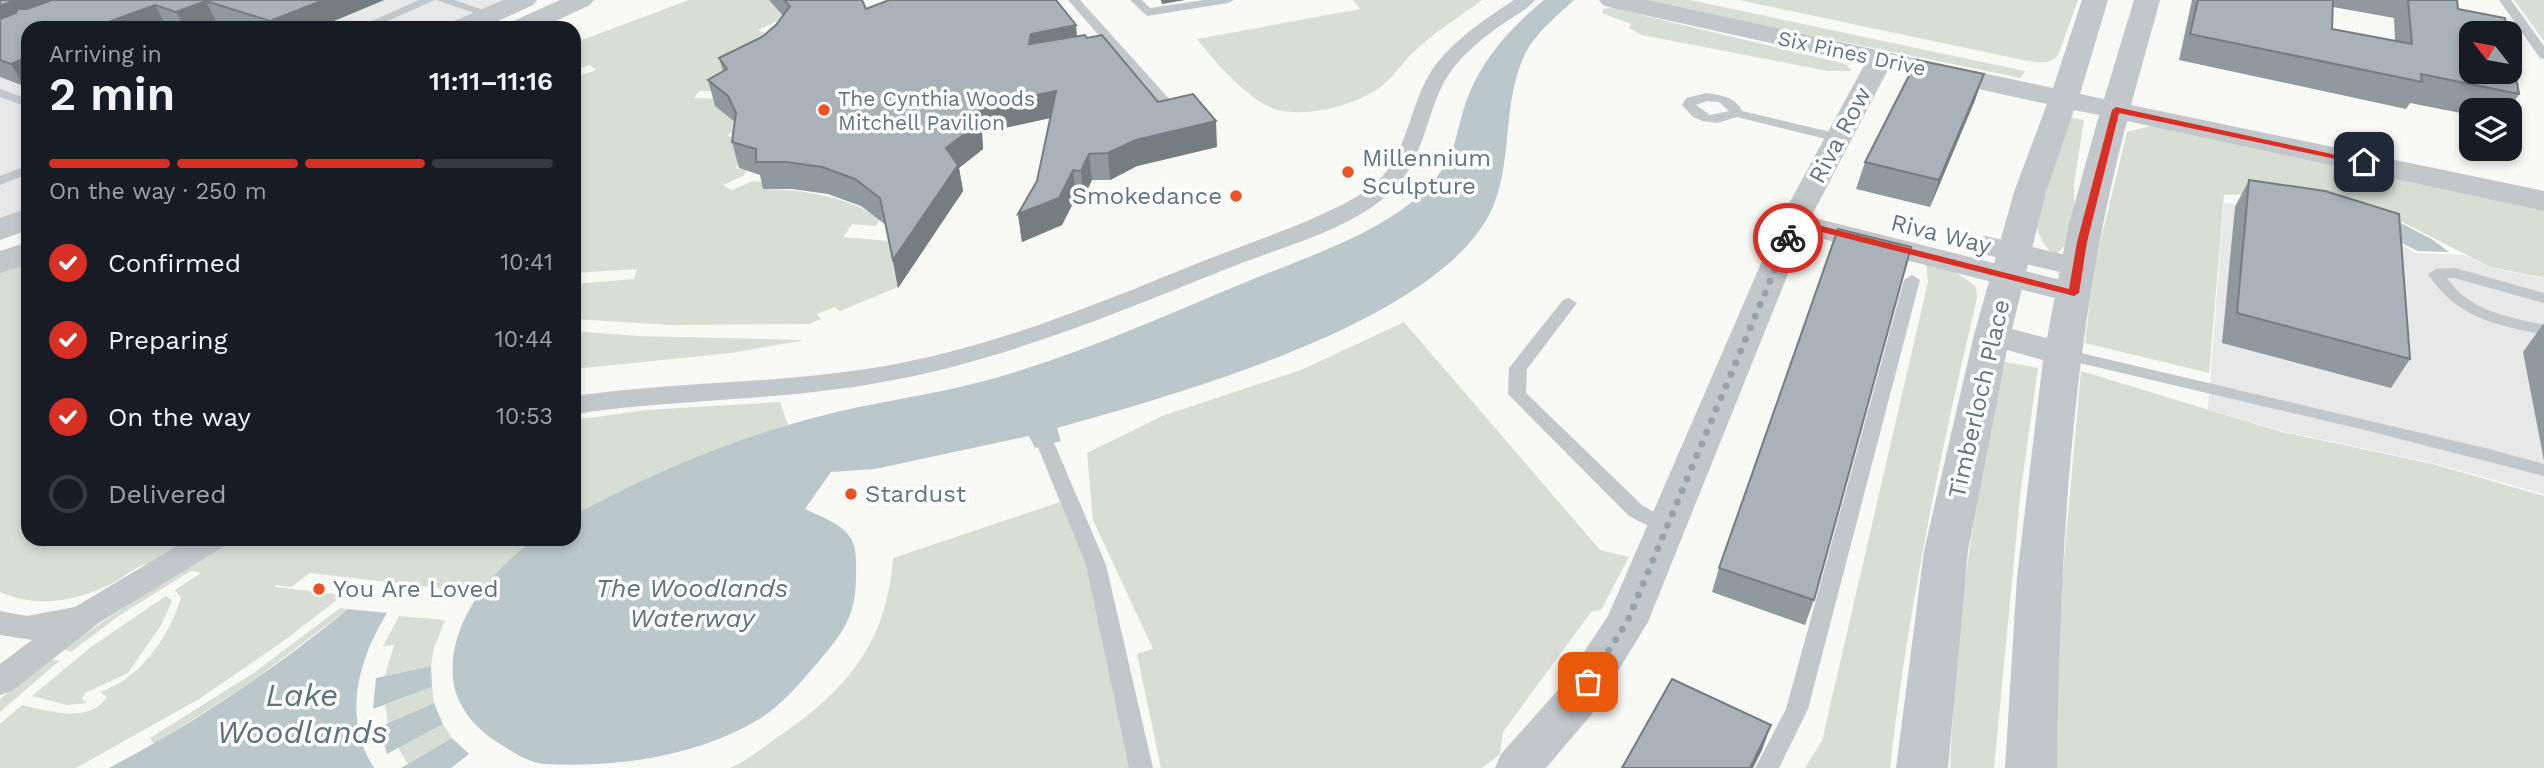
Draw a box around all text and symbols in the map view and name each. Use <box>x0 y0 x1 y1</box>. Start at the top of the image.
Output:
north arrow <box>2459 21 2522 84</box>
map controls <box>2459 21 2522 161</box>
street label: Six Pines Drive <box>1776 25 1928 81</box>
text: Arriving in <box>49 41 162 68</box>
text: 11:11–11:16 <box>429 66 553 96</box>
text: 2 min <box>49 67 175 121</box>
street label: Riva Row <box>1803 82 1877 188</box>
place label: The Cynthia Woods Mitchell Pavilion <box>838 86 1035 135</box>
button: layers <box>2459 98 2522 161</box>
marker: The Cynthia Woods Mitchell Pavilion <box>816 102 832 118</box>
pin <box>2334 132 2394 192</box>
icon: home <box>2345 143 2383 181</box>
place label: Millennium Sculpture <box>1362 144 1491 200</box>
marker: Millennium Sculpture <box>1340 164 1356 180</box>
text: On the way · 250 m <box>49 178 267 205</box>
place label: Smokedance <box>1072 182 1222 210</box>
marker: Smokedance <box>1228 188 1244 204</box>
courier <box>1753 203 1823 273</box>
street label: Riva Way <box>1888 208 1995 260</box>
icon: bike <box>1769 219 1807 257</box>
icon: check <box>49 244 87 282</box>
text: Confirmed <box>108 248 241 278</box>
text: 10:41 <box>500 249 553 276</box>
street label: Timberloch Place <box>1943 297 2015 501</box>
icon: check <box>49 321 87 359</box>
text: Preparing <box>108 325 228 355</box>
text: 10:44 <box>495 326 553 353</box>
icon: check <box>49 398 87 436</box>
text: On the way <box>108 402 251 432</box>
text: 10:53 <box>496 403 553 430</box>
text: Delivered <box>108 479 227 509</box>
place label: Stardust <box>865 480 966 508</box>
marker: Stardust <box>843 486 859 502</box>
water label: The Woodlands Waterway <box>596 573 788 633</box>
place label: You Are Loved <box>333 575 498 603</box>
marker: You Are Loved <box>311 581 327 597</box>
pin <box>1558 652 1618 712</box>
icon: bag <box>1569 663 1607 701</box>
water label: Lake Woodlands <box>216 676 388 751</box>

